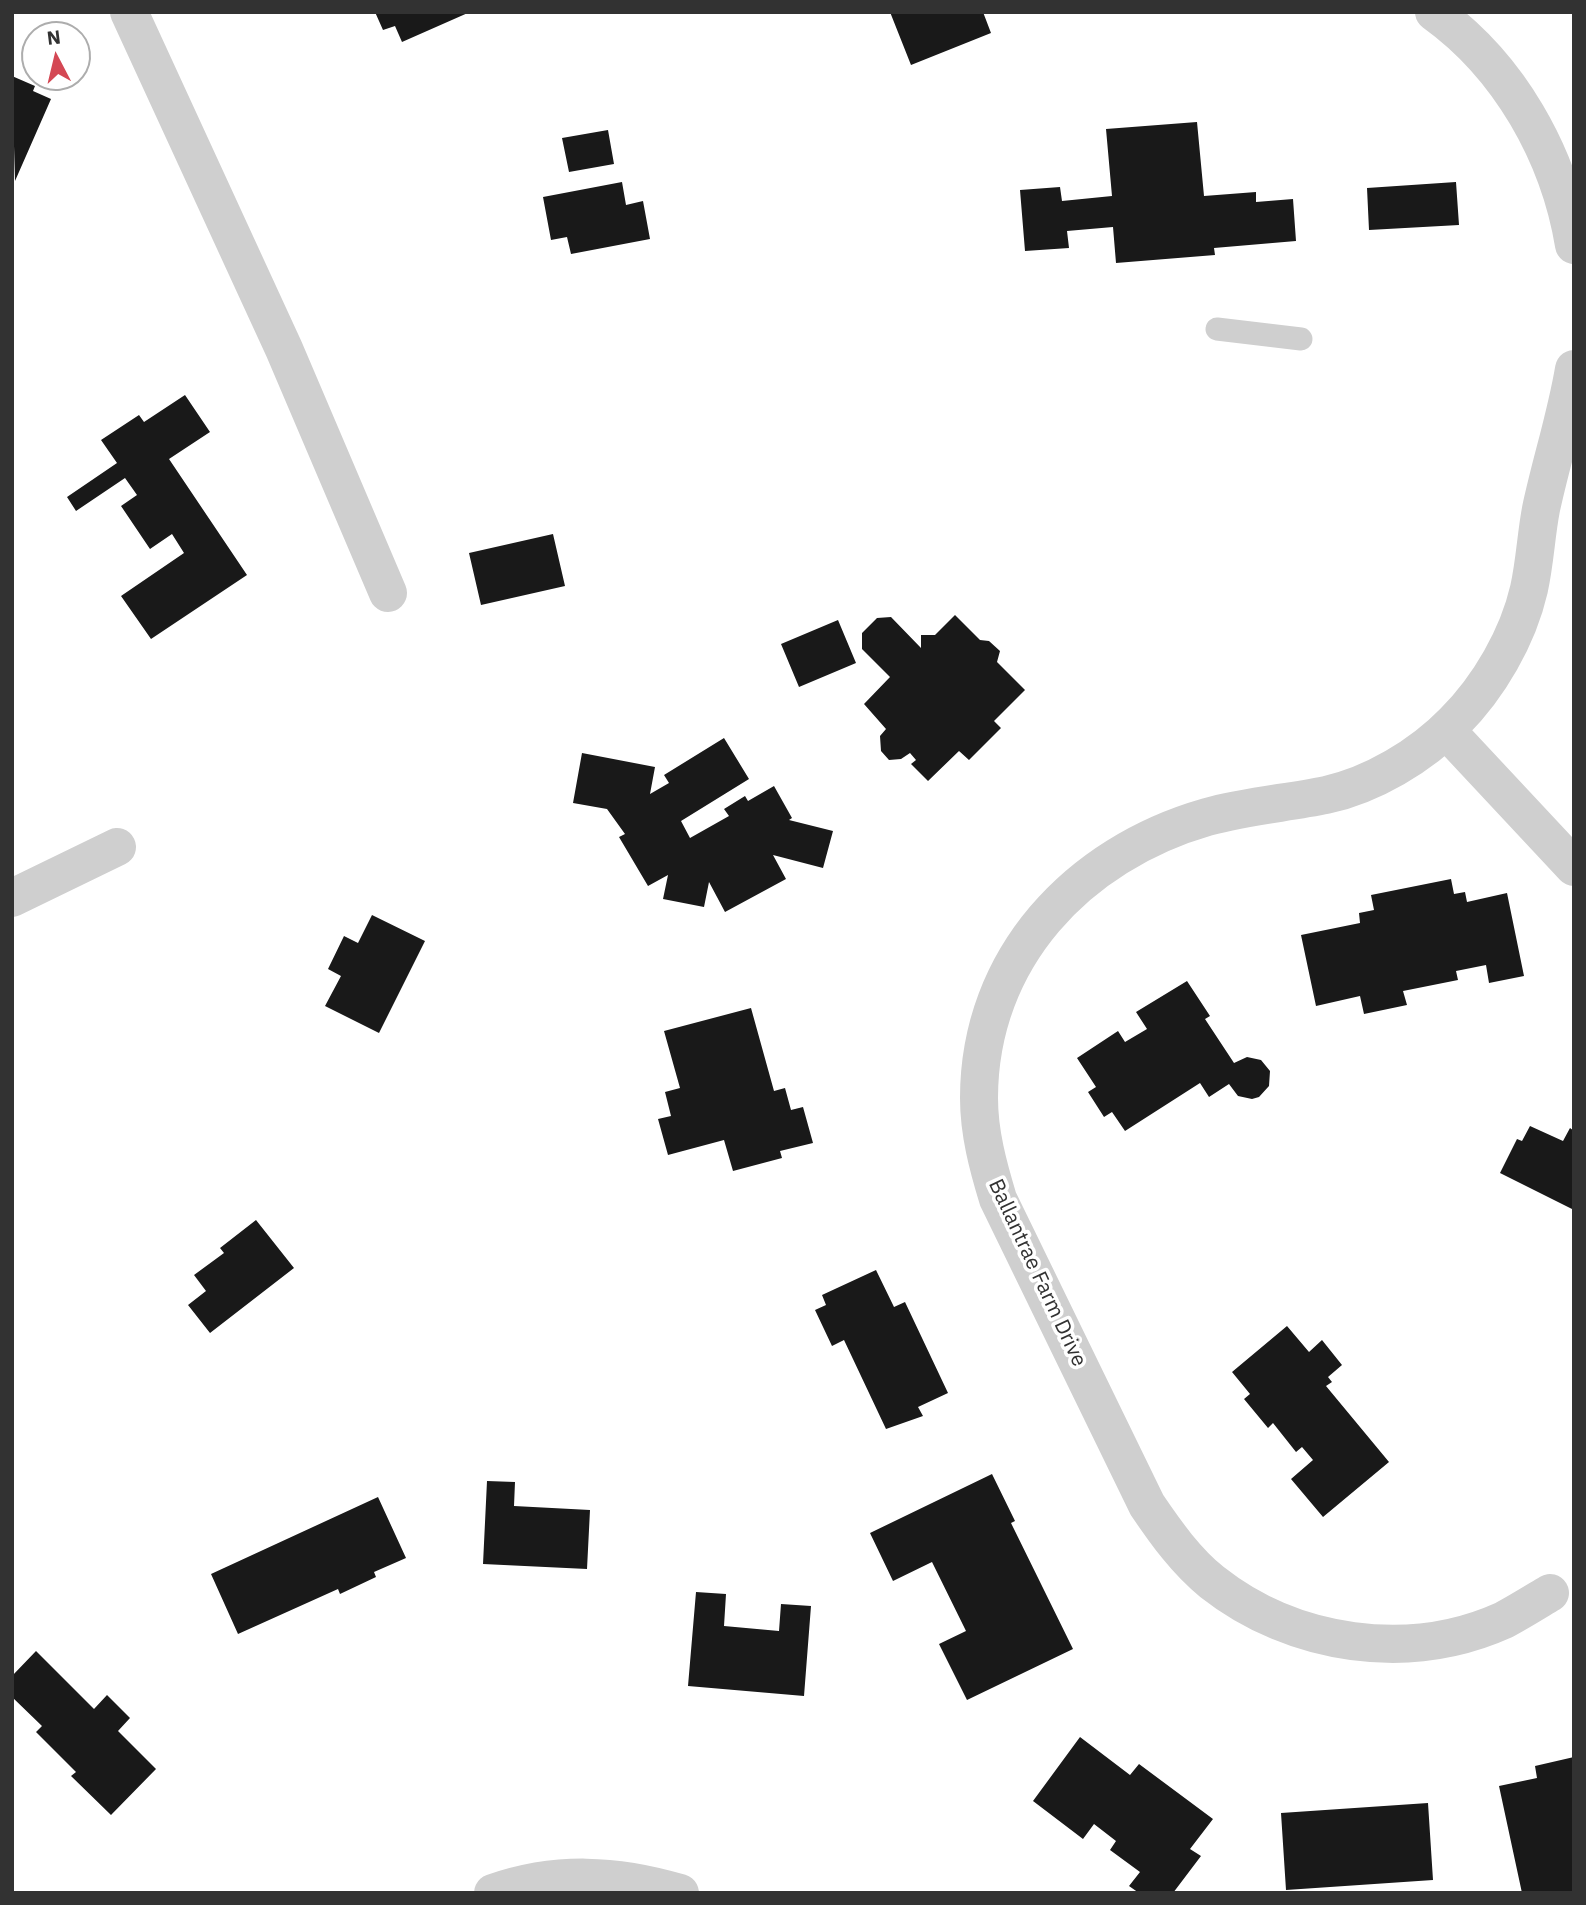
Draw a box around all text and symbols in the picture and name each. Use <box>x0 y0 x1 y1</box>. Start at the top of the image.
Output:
north arrow <box>21 21 91 91</box>
text: N <box>45 24 62 50</box>
street label: Ballantrae Farm Drive <box>982 1175 1092 1371</box>

